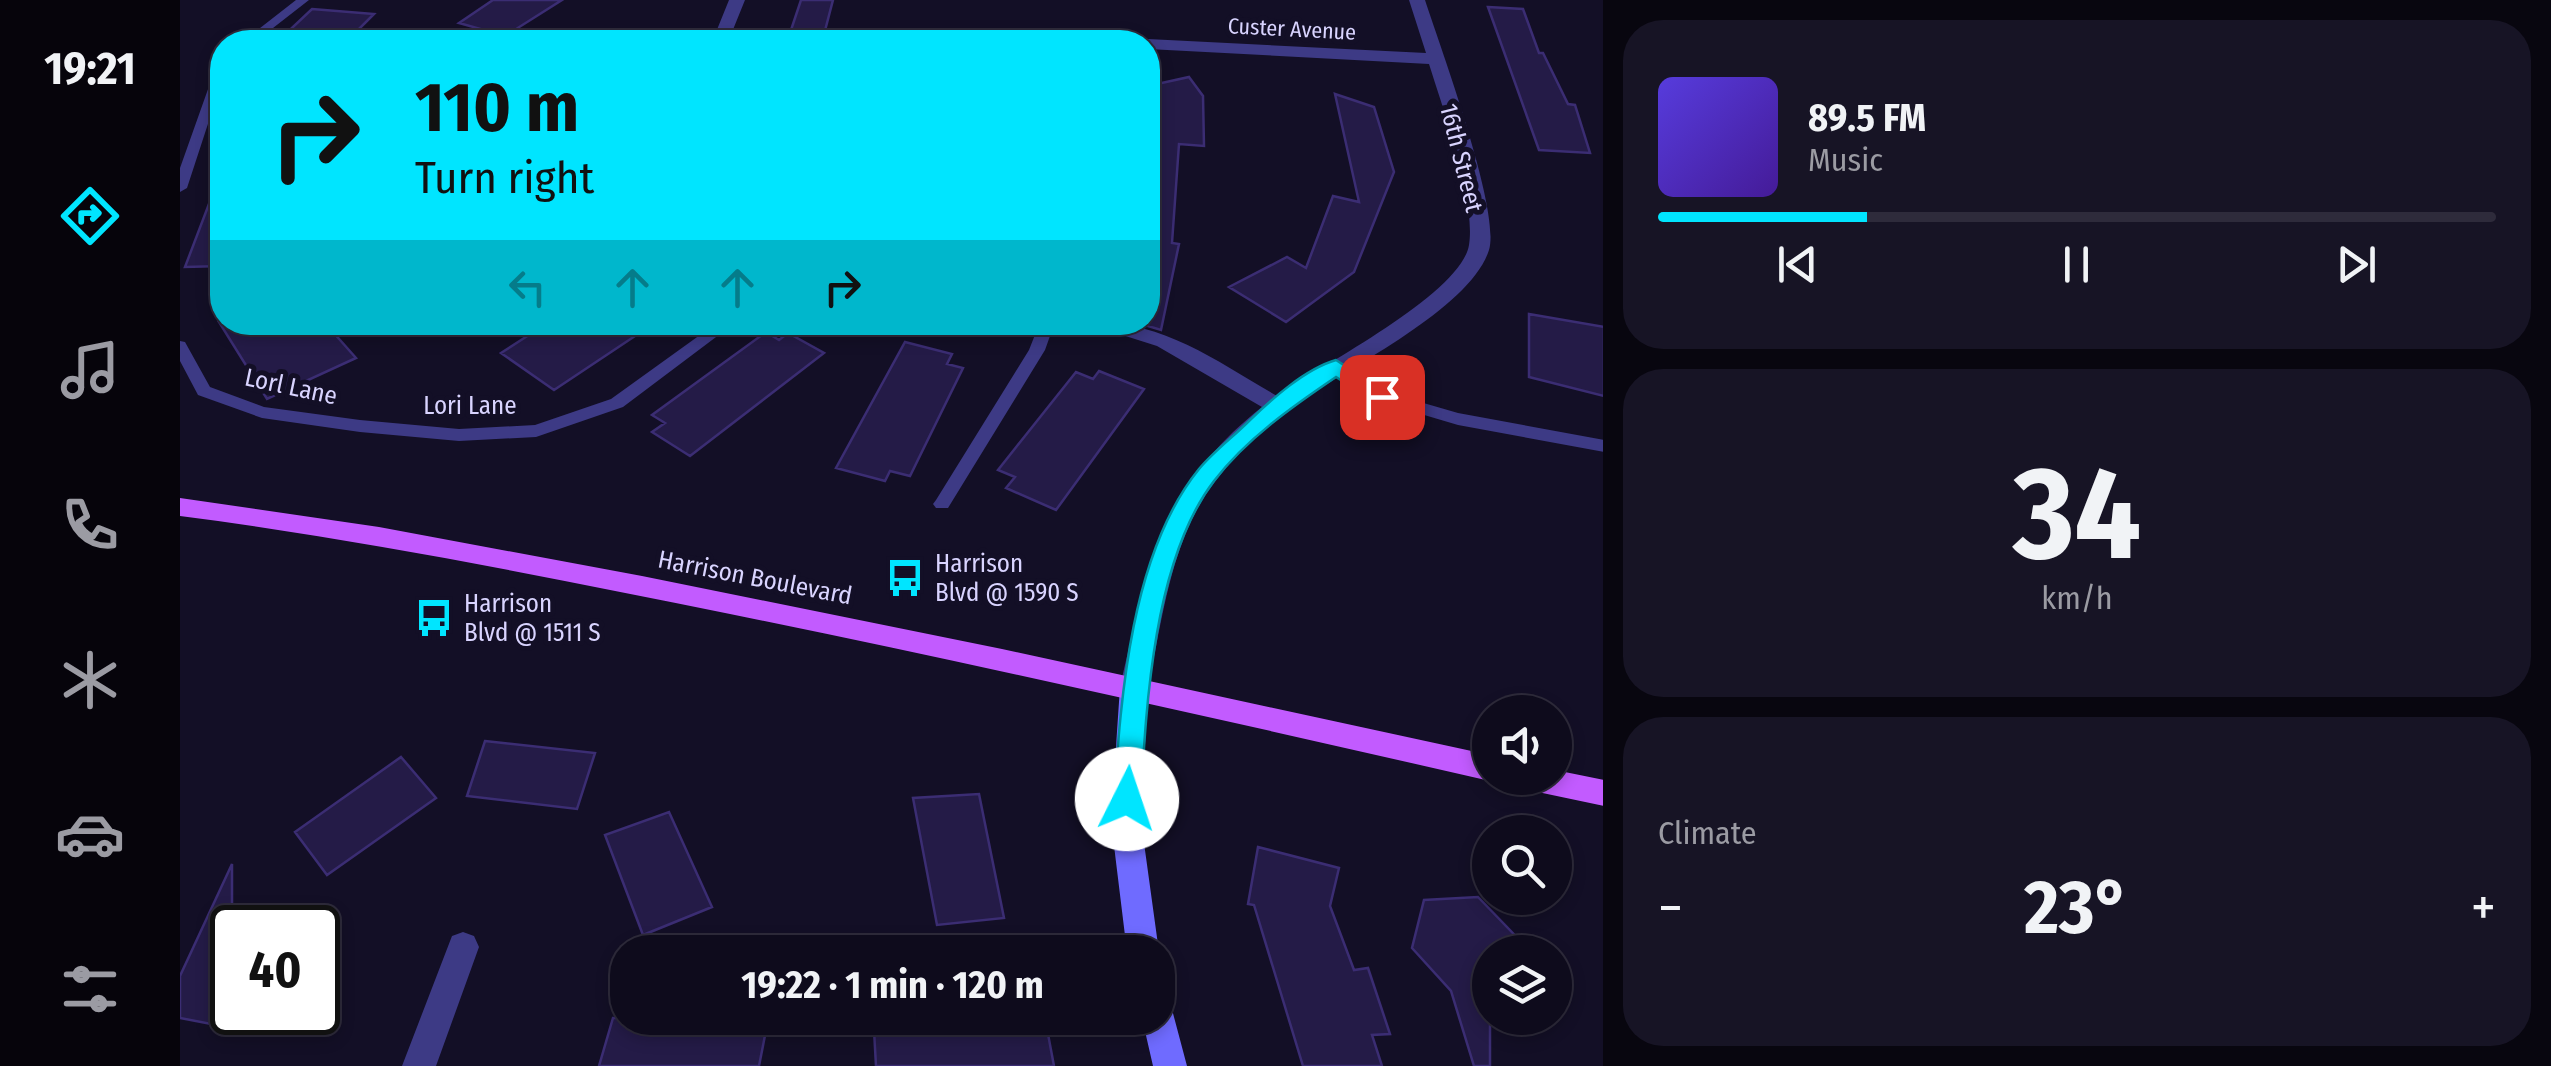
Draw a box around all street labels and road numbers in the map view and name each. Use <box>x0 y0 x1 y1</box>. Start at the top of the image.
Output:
street label: Custer Avenue <box>1227 12 1357 46</box>
street label: 16th Street <box>1433 101 1489 216</box>
street label: Lorl Lane <box>242 363 340 411</box>
street label: Lori Lane <box>423 391 517 421</box>
street label: Harrison Boulevard <box>655 544 855 612</box>

